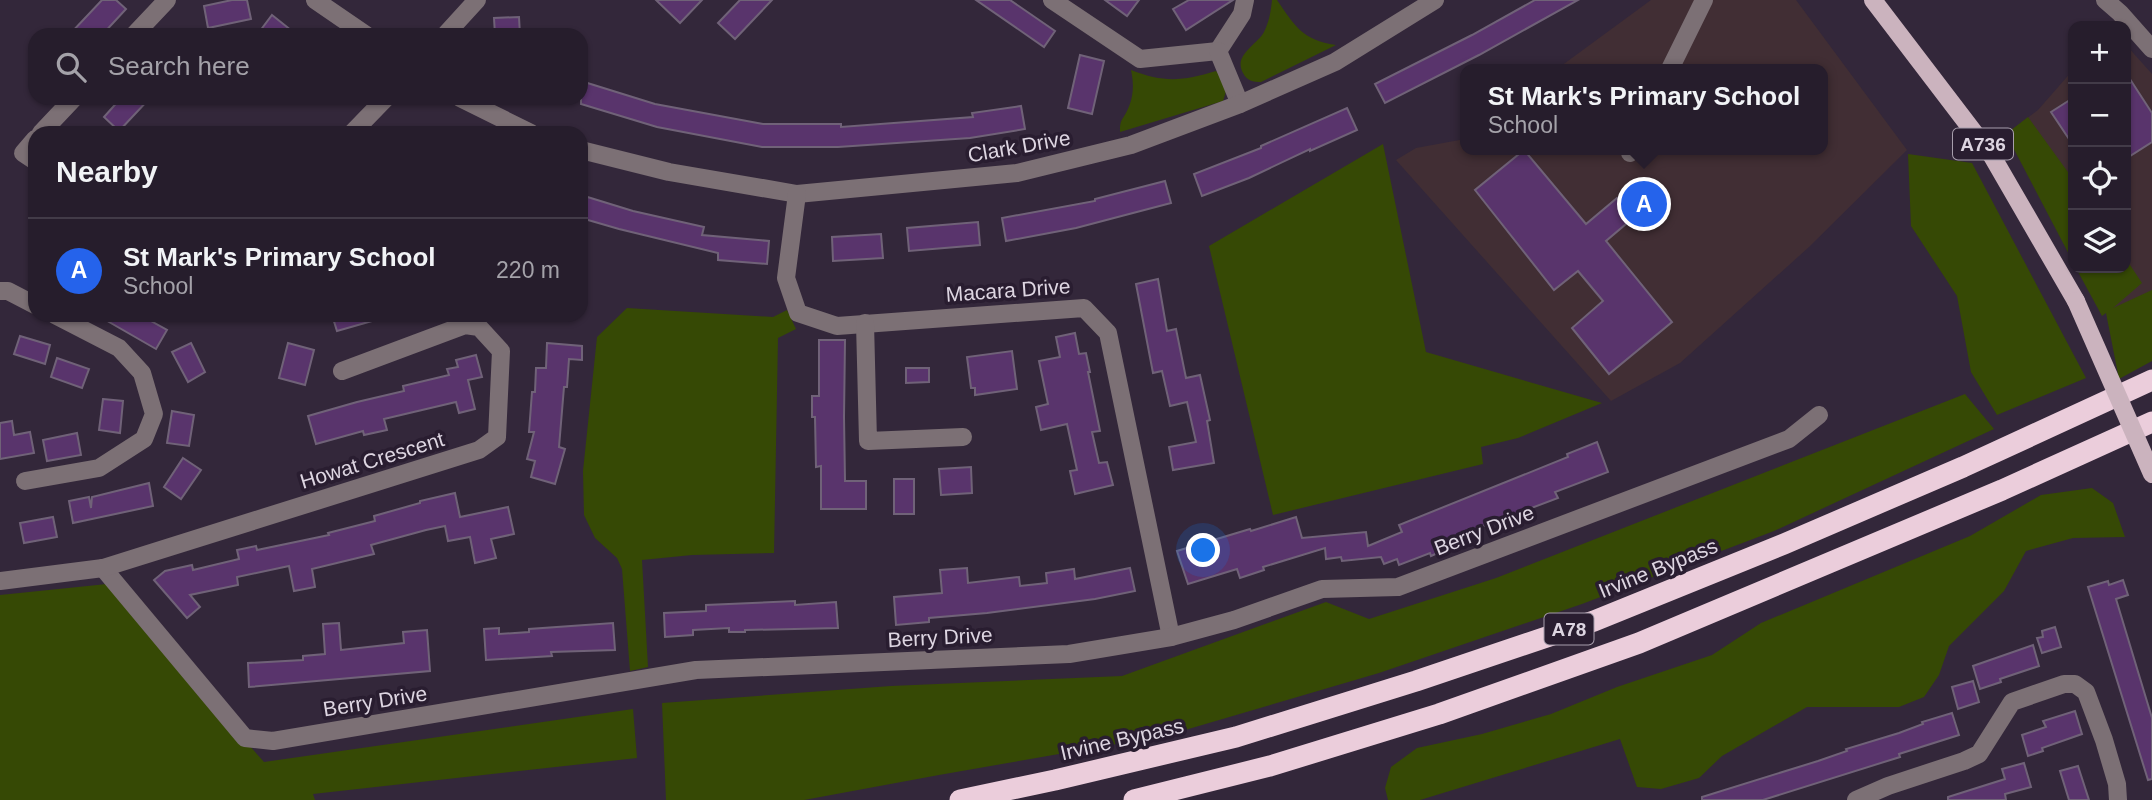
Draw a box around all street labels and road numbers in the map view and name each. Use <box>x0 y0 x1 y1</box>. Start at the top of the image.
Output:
street label: Clark Drive <box>966 126 1072 166</box>
road number: A736 <box>1953 128 2013 160</box>
street label: Macara Drive <box>945 274 1071 306</box>
street label: Howat Crescent <box>297 427 447 493</box>
street label: Berry Drive <box>1431 500 1537 560</box>
street label: Irvine Bypass <box>1595 534 1721 602</box>
road number: A78 <box>1544 614 1594 644</box>
street label: Berry Drive <box>887 623 993 651</box>
street label: Berry Drive <box>321 681 429 721</box>
street label: Irvine Bypass <box>1058 714 1186 764</box>

